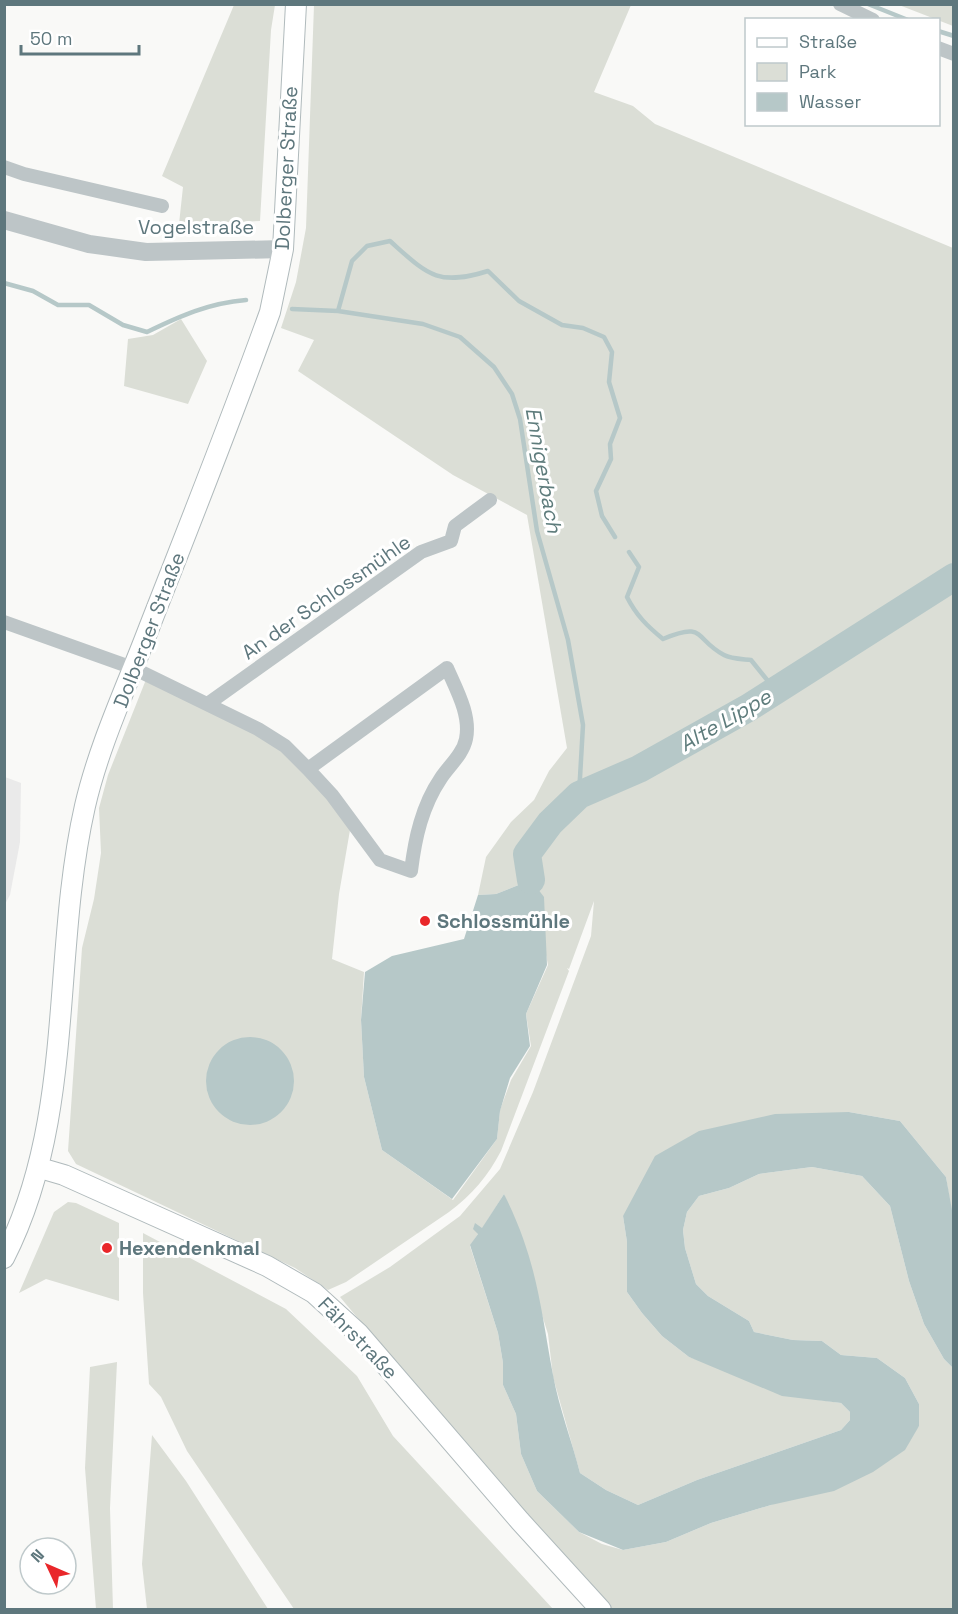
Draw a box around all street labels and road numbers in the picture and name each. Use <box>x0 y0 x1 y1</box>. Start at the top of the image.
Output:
street label: Dolberger Straße <box>269 85 303 251</box>
street label: Vogelstraße <box>138 214 254 240</box>
street label: An der Schlossmühle <box>236 529 416 665</box>
street label: Dolberger Straße <box>107 549 191 711</box>
street label: Fährstraße <box>312 1291 404 1385</box>

